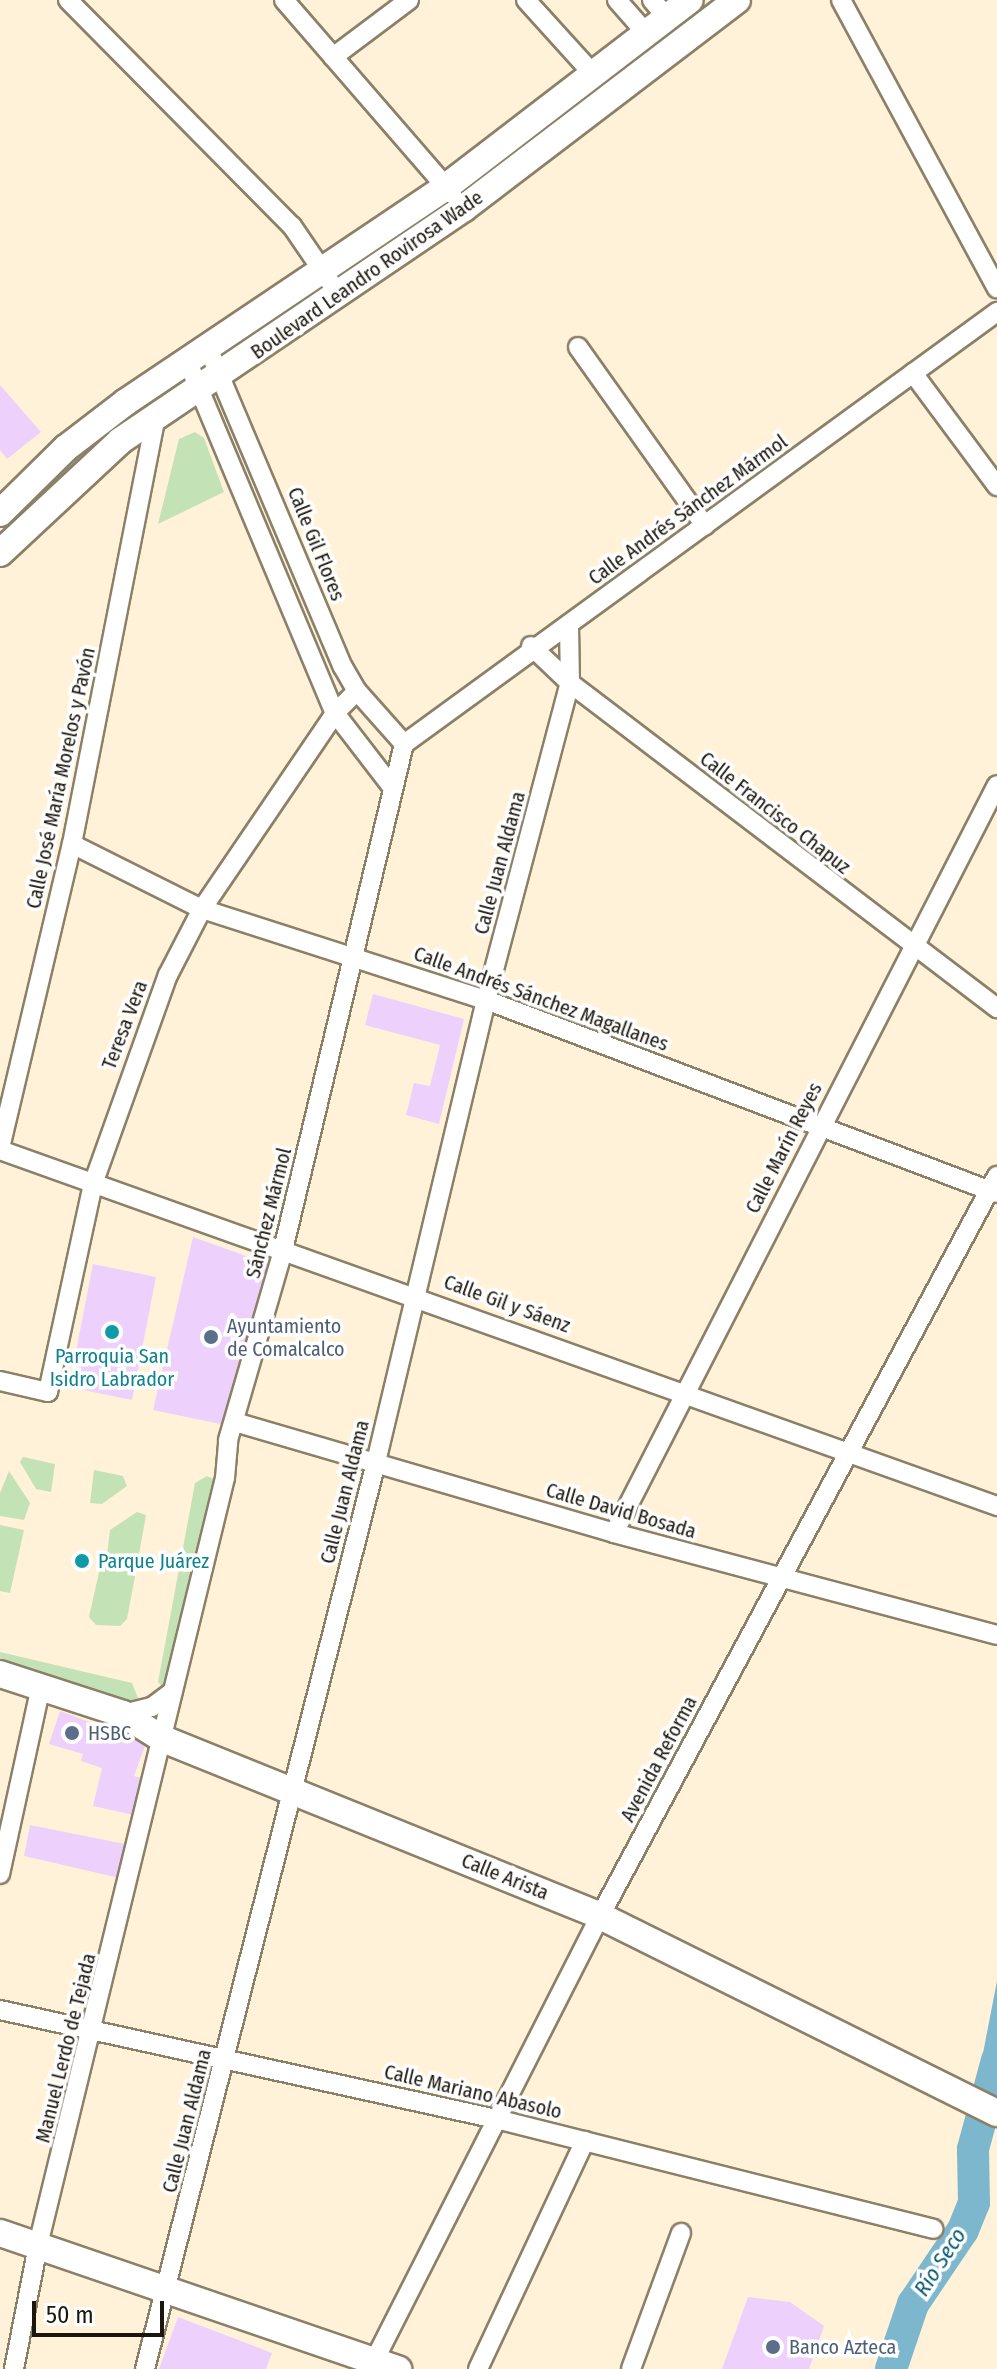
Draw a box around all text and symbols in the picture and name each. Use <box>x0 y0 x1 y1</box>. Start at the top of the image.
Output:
street label: Boulevard Leandro Rovirosa Wade <box>246 186 488 364</box>
street label: Calle Andrés Sánchez Mármol <box>584 430 792 590</box>
street label: Calle Gil Flores <box>282 484 350 604</box>
street label: Calle José María Morelos y Pavón <box>22 645 100 911</box>
street label: Calle Francisco Chapuz <box>695 747 855 879</box>
street label: Calle Juan Aldama <box>469 789 531 937</box>
street label: Calle Andrés Sánchez Magallanes <box>410 942 672 1056</box>
street label: Teresa Vera <box>97 977 153 1073</box>
street label: Calle Marín Reyes <box>741 1079 827 1217</box>
street label: Sánchez Mármol <box>241 1145 297 1281</box>
street label: Calle Gil y Sáenz <box>441 1270 573 1338</box>
place label: Ayuntamiento de Comalcalco <box>227 1314 345 1361</box>
marker: Parroquia San Isidro Labrador <box>103 1323 121 1341</box>
marker: Ayuntamiento de Comalcalco <box>202 1328 220 1346</box>
place label: Parroquia San Isidro Labrador <box>50 1344 174 1391</box>
street label: Calle Juan Aldama <box>316 1418 374 1566</box>
street label: Calle David Bosada <box>543 1478 699 1544</box>
place label: Parque Juárez <box>98 1549 209 1573</box>
marker: Parque Juárez <box>73 1552 91 1570</box>
street label: Avenida Reforma <box>616 1692 702 1826</box>
place label: HSBC <box>88 1721 131 1745</box>
marker: HSBC <box>63 1724 81 1742</box>
street label: Calle Arista <box>458 1849 552 1905</box>
street label: Manuel Lerdo de Tejada <box>31 1951 101 2145</box>
street label: Calle Juan Aldama <box>158 2047 216 2195</box>
street label: Calle Mariano Abasolo <box>382 2060 564 2124</box>
water label: Río Seco <box>908 2223 972 2301</box>
scale bar <box>36 2285 168 2335</box>
text: 50 m <box>46 2301 94 2329</box>
place label: Banco Azteca <box>789 2335 896 2359</box>
marker: Banco Azteca <box>764 2338 782 2356</box>

